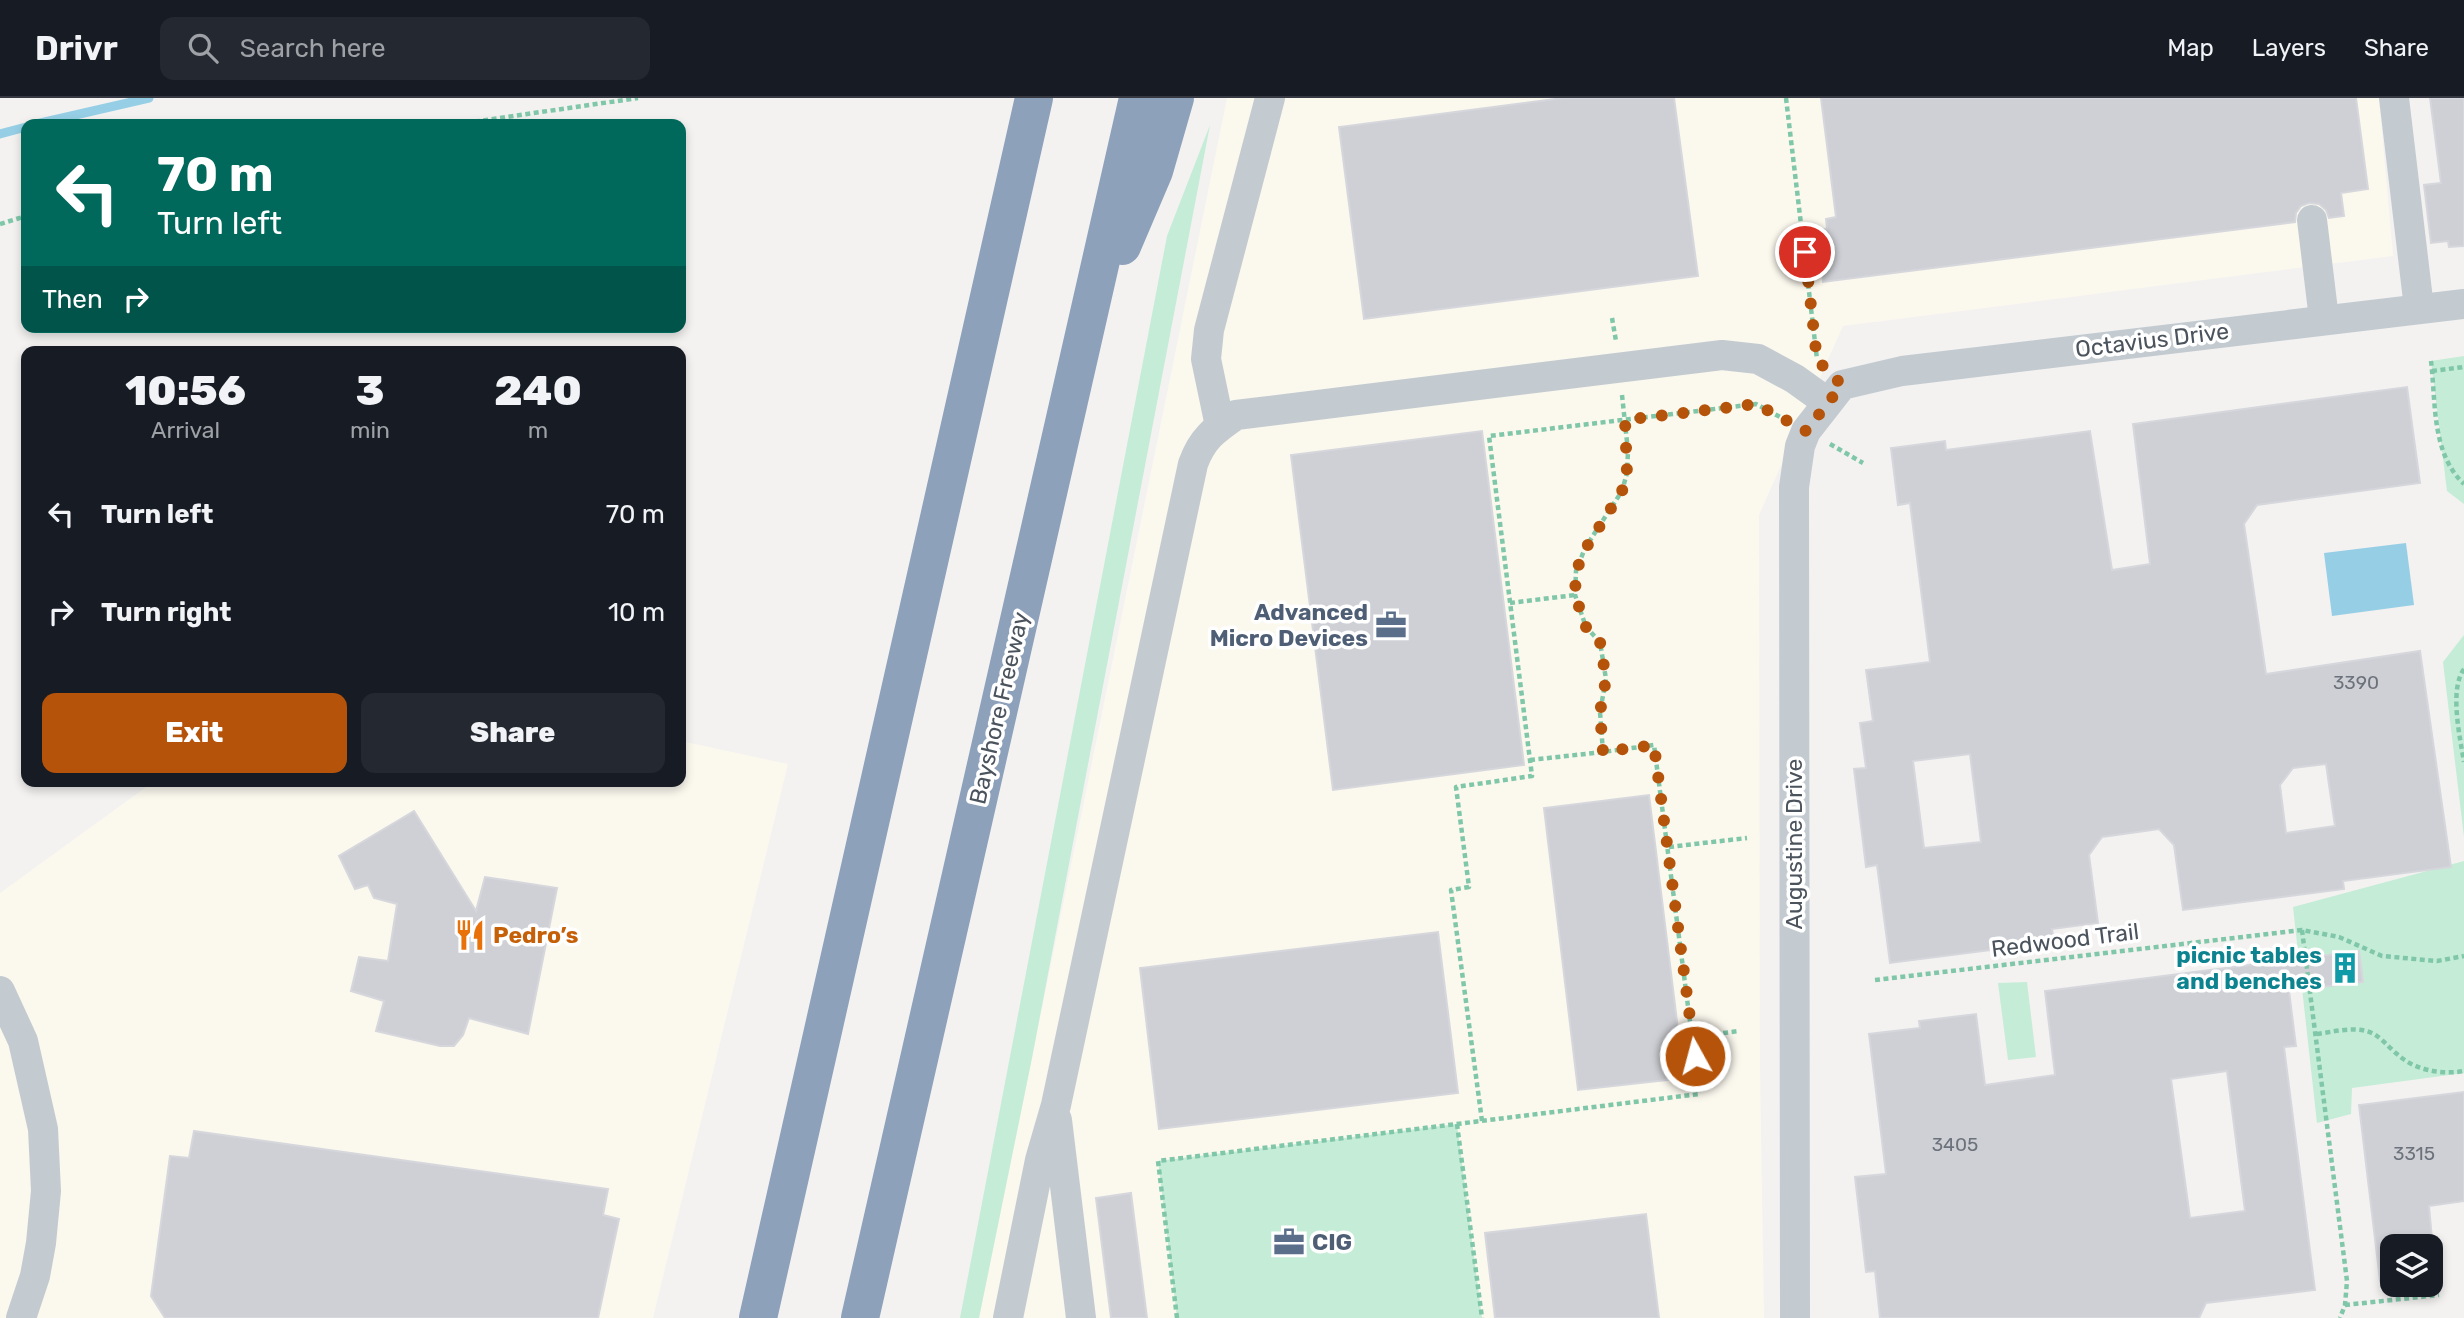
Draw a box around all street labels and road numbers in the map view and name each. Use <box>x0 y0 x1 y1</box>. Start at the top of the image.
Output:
street label: Octavius Drive <box>2074 317 2230 363</box>
street label: Bayshore Freeway <box>963 609 1035 807</box>
street label: Augustine Drive <box>1780 759 1808 929</box>
street label: Redwood Trail <box>1990 917 2140 963</box>

